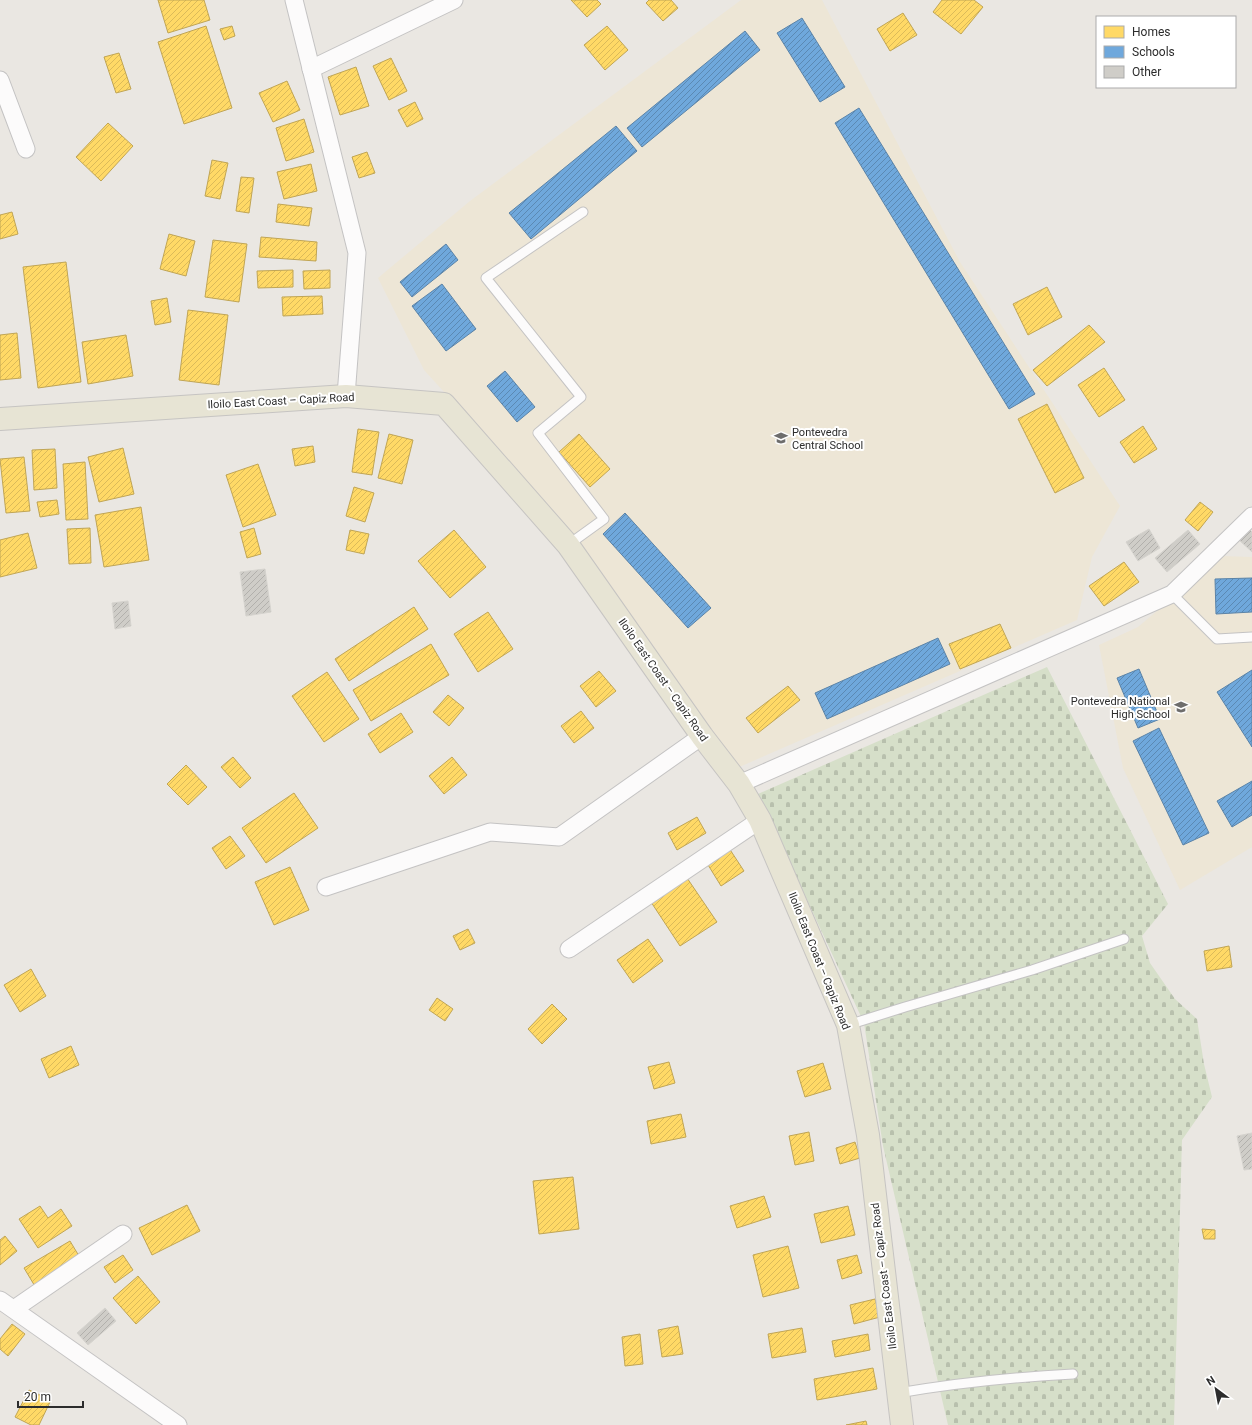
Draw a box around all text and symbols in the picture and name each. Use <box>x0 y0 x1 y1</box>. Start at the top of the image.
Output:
legend <box>1096 16 1236 88</box>
text: Homes <box>1132 25 1170 39</box>
text: Schools <box>1132 45 1175 59</box>
text: Other <box>1132 65 1161 79</box>
street label: Iloilo East Coast – Capiz Road <box>207 391 355 411</box>
place label: Pontevedra Central School <box>792 426 863 452</box>
school or university icon: Pontevedra Central School <box>773 430 789 446</box>
street label: Iloilo East Coast – Capiz Road <box>615 616 711 744</box>
place label: Pontevedra National High School <box>1071 695 1170 721</box>
school or university icon: Pontevedra National High School <box>1173 699 1189 715</box>
street label: Iloilo East Coast – Capiz Road <box>785 890 853 1032</box>
street label: Iloilo East Coast – Capiz Road <box>869 1202 899 1350</box>
north arrow <box>1196 1369 1236 1409</box>
text: N <box>1204 1373 1218 1389</box>
scale bar <box>18 1383 83 1409</box>
text: 20 m <box>24 1390 51 1404</box>

